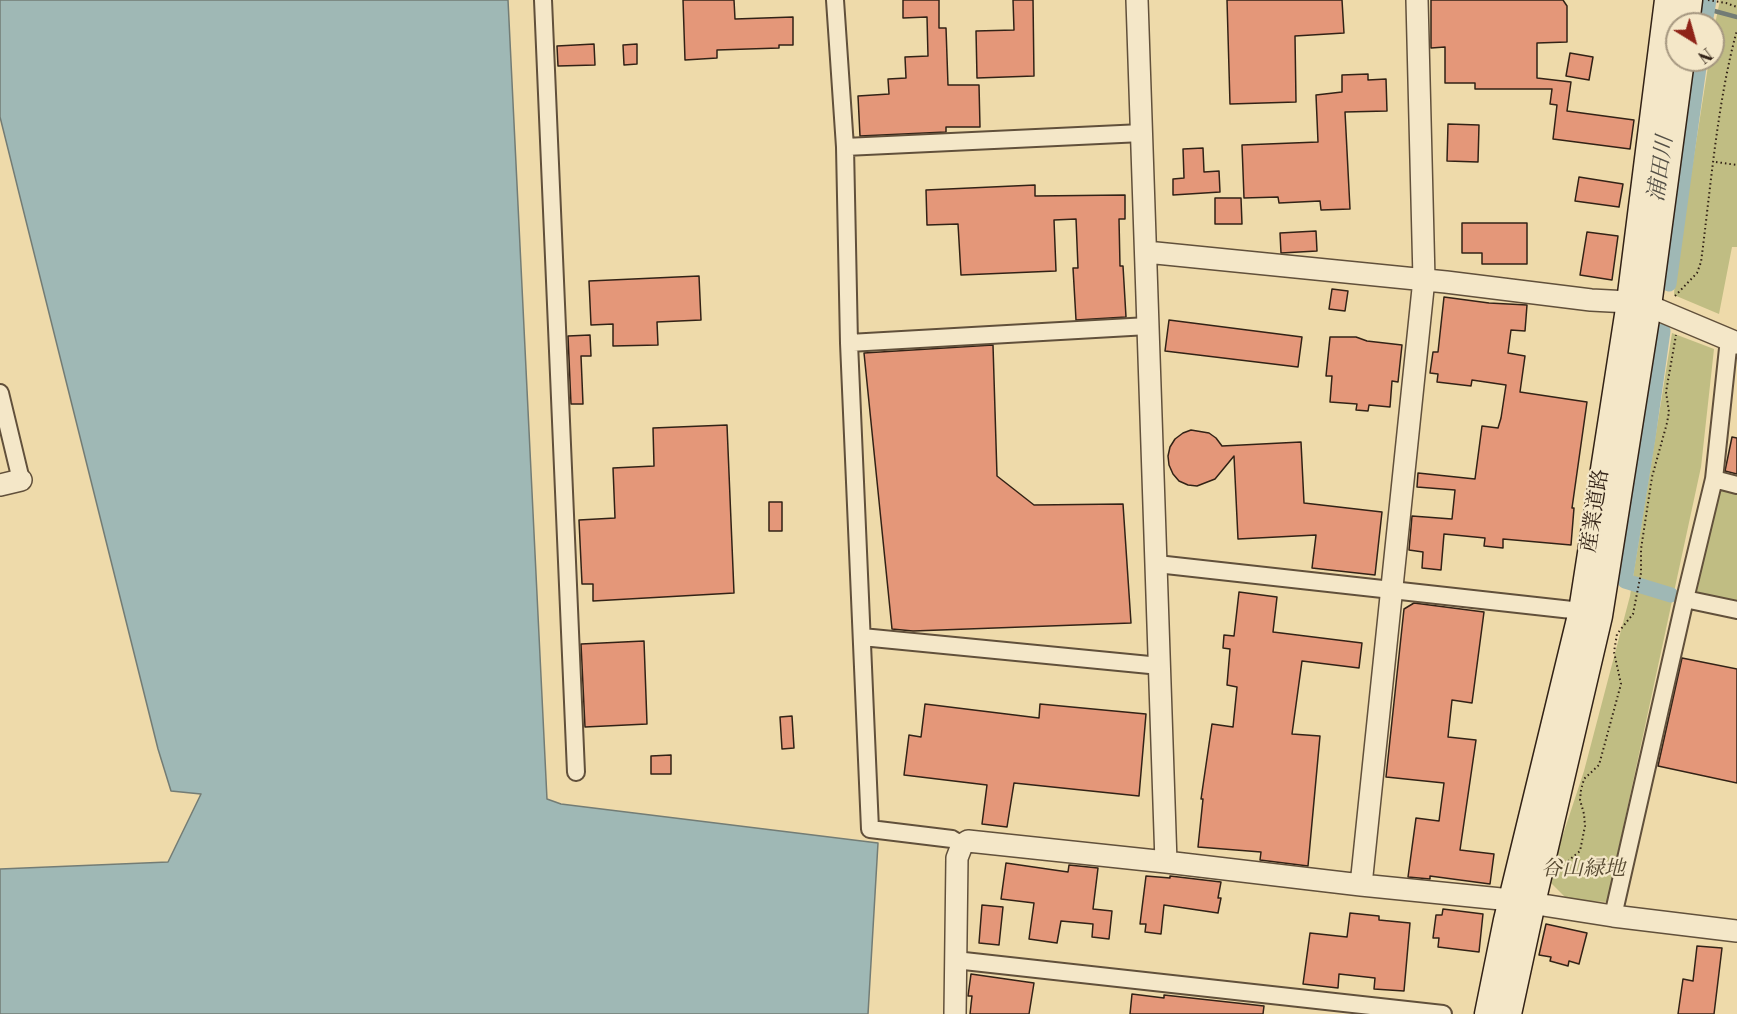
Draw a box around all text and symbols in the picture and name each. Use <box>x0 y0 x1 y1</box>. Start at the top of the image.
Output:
north arrow <box>1665 12 1725 72</box>
text: N <box>1694 43 1716 67</box>
water label: 浦田川 <box>1644 134 1680 204</box>
street label: 産業道路 <box>1577 468 1615 554</box>
park label: 谷山緑地 <box>1541 857 1625 883</box>

